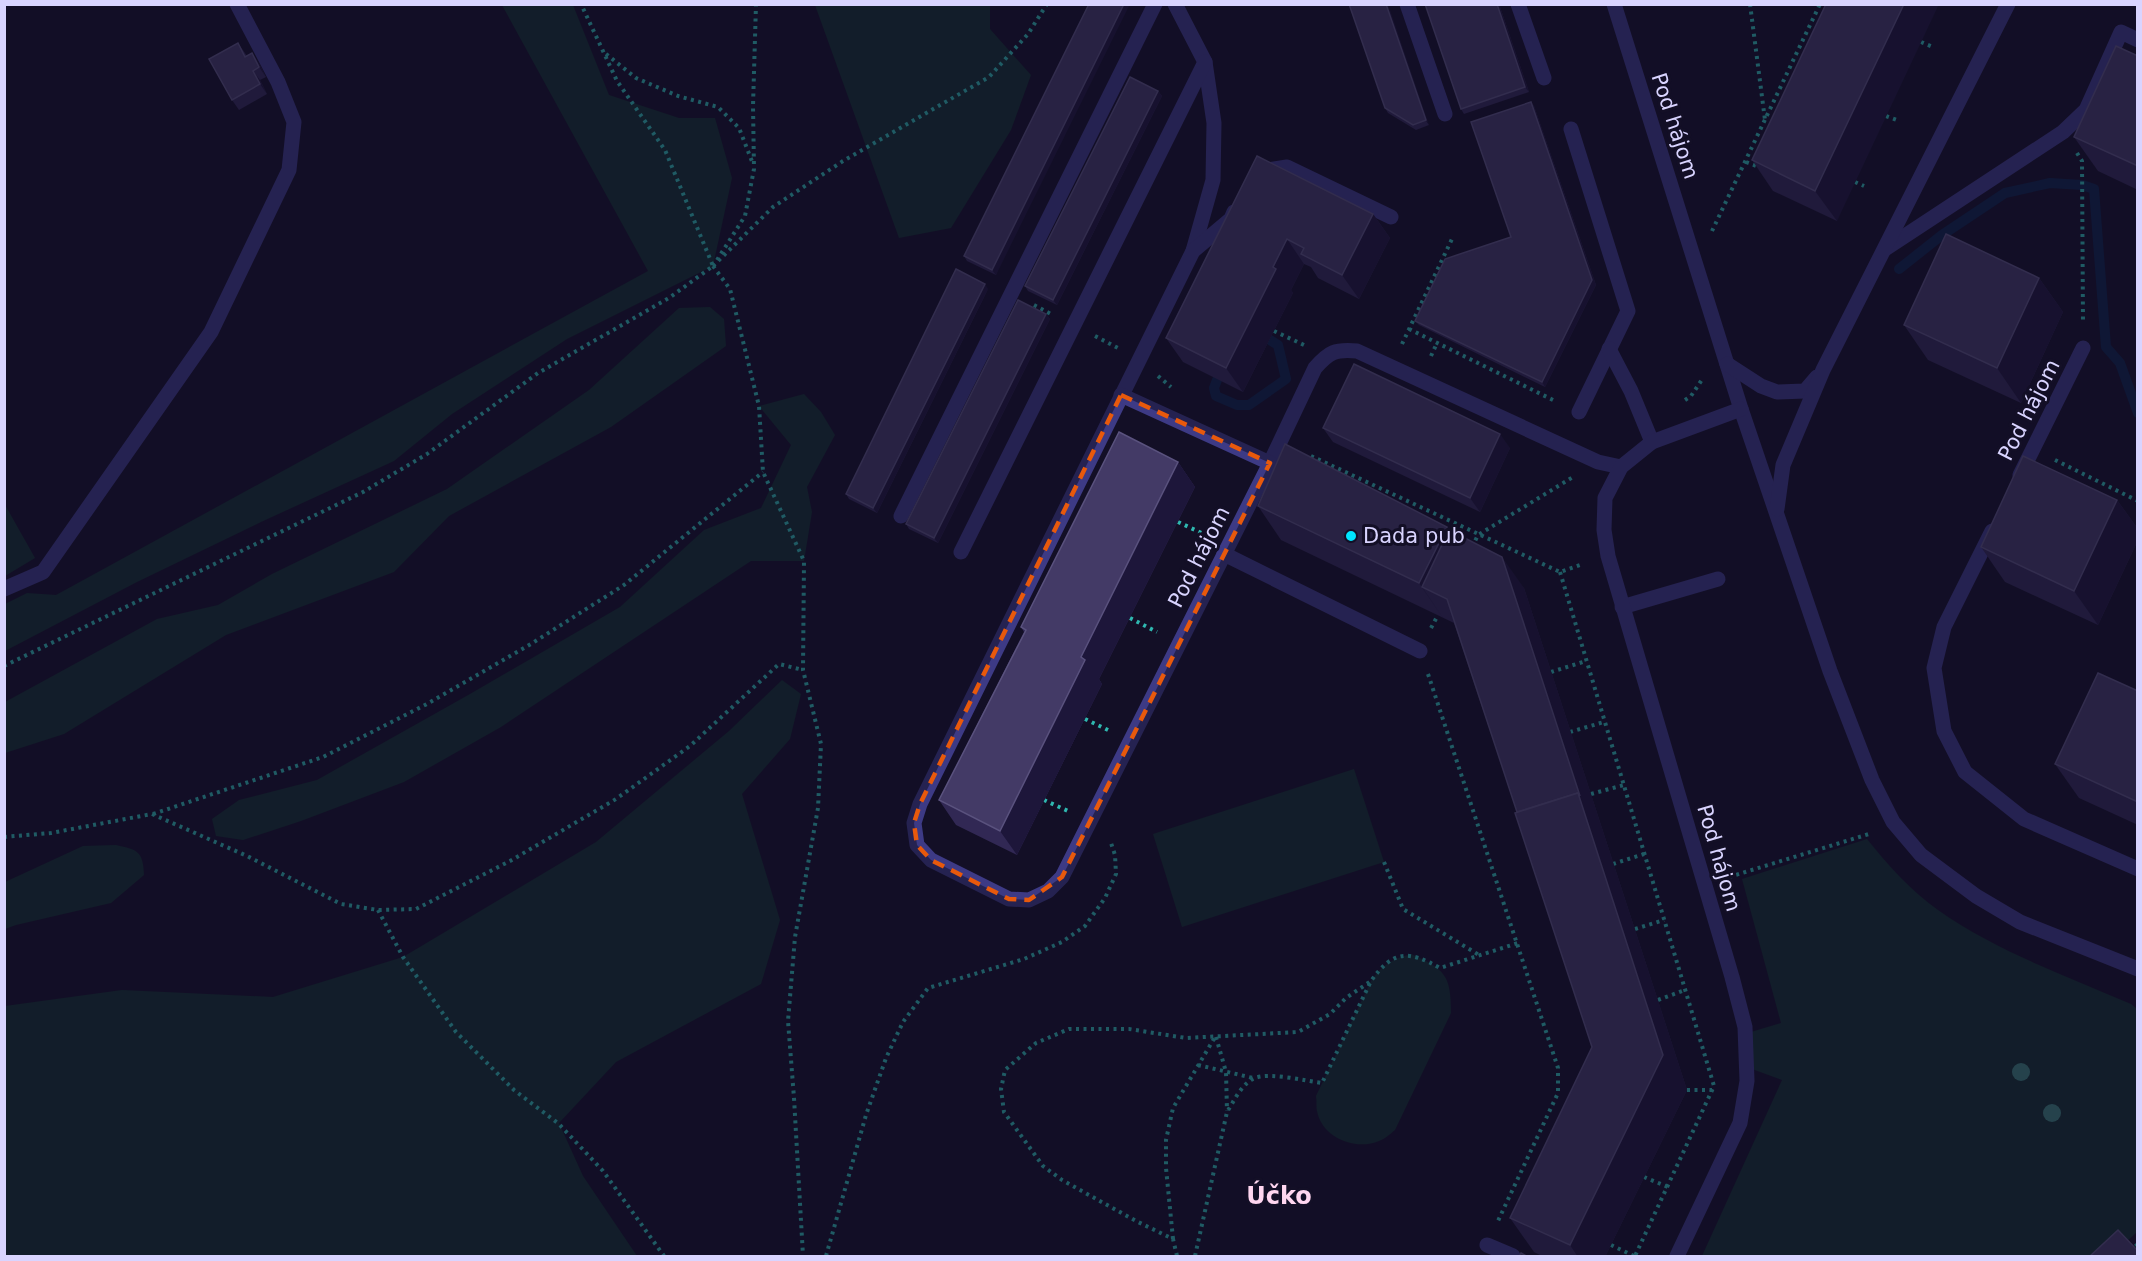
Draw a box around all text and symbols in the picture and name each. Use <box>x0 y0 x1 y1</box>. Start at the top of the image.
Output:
street label: Pod hájom <box>1647 70 1703 182</box>
street label: Pod hájom <box>1993 356 2065 464</box>
street label: Pod hájom <box>1163 503 1235 611</box>
place label: Dada pub <box>1363 524 1465 548</box>
marker: Dada pub <box>1344 529 1358 543</box>
street label: Pod hájom <box>1692 802 1746 914</box>
district label: Účko <box>1246 1180 1312 1210</box>

